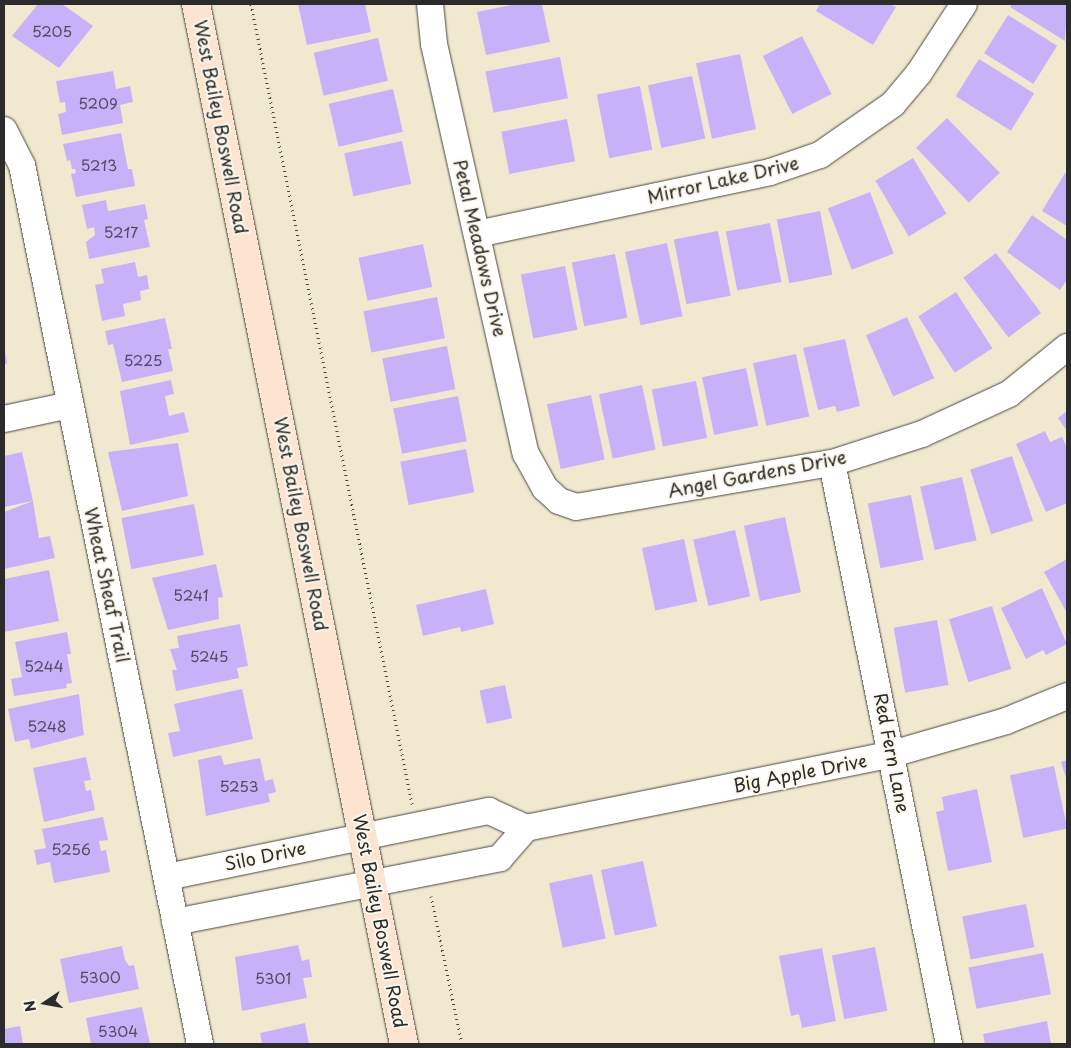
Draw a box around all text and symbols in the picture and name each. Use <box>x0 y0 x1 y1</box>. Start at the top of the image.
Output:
street label: West Bailey Boswell Road <box>189 17 253 237</box>
house number: 5205 <box>32 22 72 40</box>
house number: 5209 <box>78 94 118 112</box>
street label: Mirror Lake Drive <box>645 152 801 208</box>
house number: 5213 <box>81 156 117 174</box>
street label: Petal Meadows Drive <box>449 157 511 339</box>
house number: 5217 <box>104 223 138 241</box>
house number: 5225 <box>124 351 162 369</box>
street label: West Bailey Boswell Road <box>269 414 333 634</box>
street label: Angel Gardens Drive <box>667 446 847 502</box>
street label: Wheat Sheaf Trail <box>80 506 134 664</box>
house number: 5241 <box>173 586 209 604</box>
house number: 5245 <box>190 647 228 665</box>
house number: 5244 <box>24 657 64 675</box>
street label: Red Fern Lane <box>869 689 915 817</box>
house number: 5248 <box>27 717 67 735</box>
street label: Big Apple Drive <box>731 749 869 797</box>
house number: 5253 <box>219 777 259 795</box>
street label: West Bailey Boswell Road <box>348 811 412 1031</box>
street label: Silo Drive <box>222 837 308 875</box>
house number: 5256 <box>51 840 91 858</box>
house number: 5300 <box>79 968 121 986</box>
house number: 5301 <box>255 969 291 987</box>
north arrow <box>20 978 70 1028</box>
text: N <box>18 999 41 1014</box>
house number: 5304 <box>98 1022 138 1040</box>

